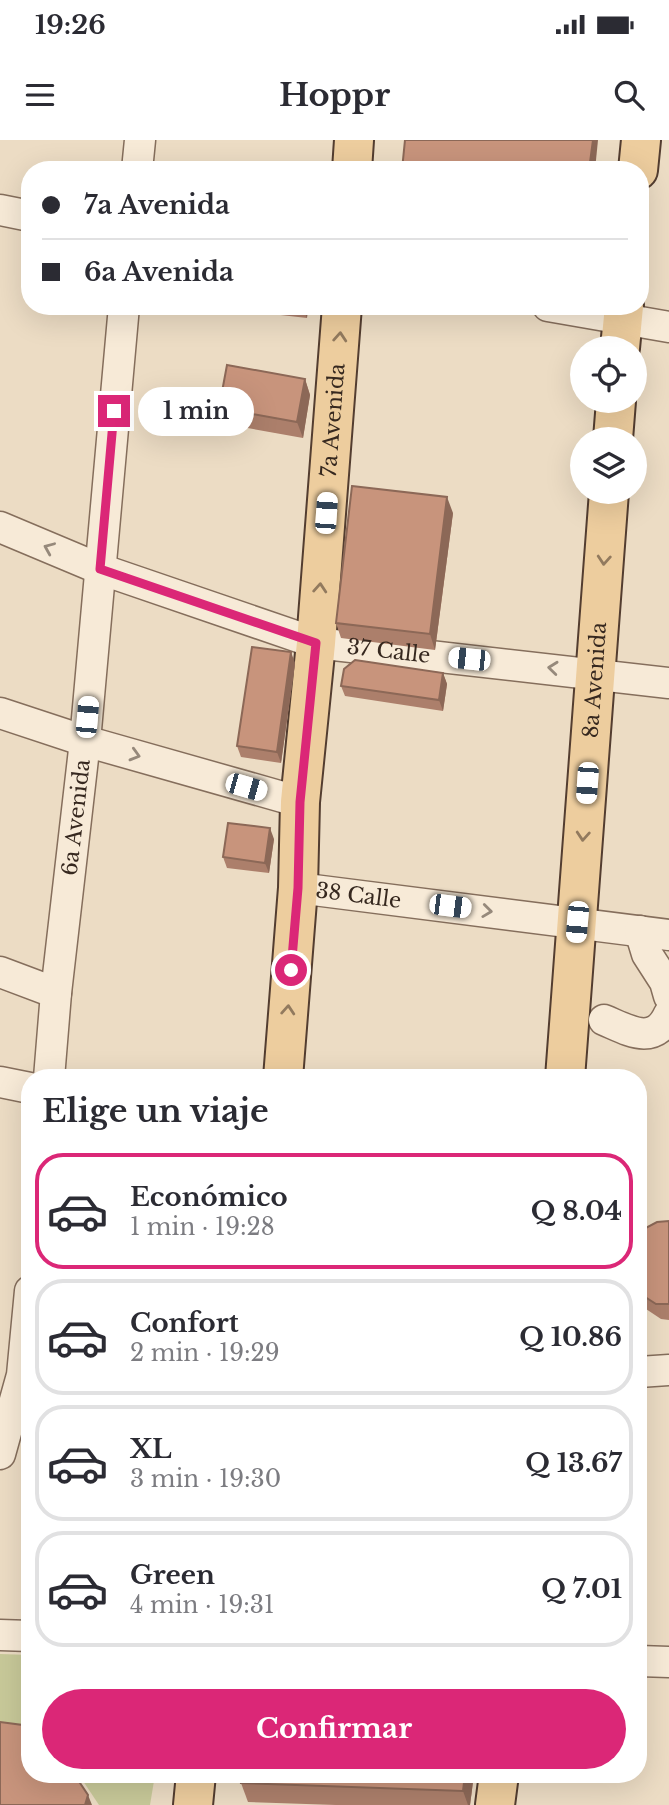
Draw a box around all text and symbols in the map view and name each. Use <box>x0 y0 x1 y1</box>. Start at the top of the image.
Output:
text: 19:26 <box>35 9 106 41</box>
text: Hoppr <box>279 75 390 115</box>
icon: menu <box>21 76 59 114</box>
icon: search <box>610 76 648 114</box>
text: 7a Avenida <box>84 189 230 221</box>
text: 6a Avenida <box>84 256 234 288</box>
one-way arrow <box>332 331 347 342</box>
map controls <box>570 336 647 504</box>
button: locate <box>570 336 647 413</box>
street label: 7a Avenida <box>316 362 351 478</box>
callout: 1 min <box>138 386 254 436</box>
route end <box>98 395 130 427</box>
text: 1 min <box>163 397 229 425</box>
button: layers <box>570 427 647 504</box>
car <box>315 491 338 535</box>
one-way arrow <box>44 542 56 556</box>
one-way arrow <box>597 555 612 566</box>
one-way arrow <box>313 582 328 593</box>
street label: 8a Avenida <box>578 621 612 739</box>
street label: 37 Calle <box>346 634 432 669</box>
car <box>448 646 491 672</box>
one-way arrow <box>547 661 558 676</box>
car <box>75 695 100 739</box>
one-way arrow <box>129 747 141 762</box>
street label: 6a Avenida <box>57 757 96 877</box>
car <box>576 761 599 805</box>
car <box>223 771 270 803</box>
one-way arrow <box>576 830 591 841</box>
street label: 38 Calle <box>314 877 403 914</box>
car <box>428 893 473 919</box>
car <box>565 900 590 944</box>
one-way arrow <box>481 904 493 919</box>
route start <box>275 954 307 986</box>
one-way arrow <box>280 1004 295 1015</box>
text: Elige un viaje <box>42 1091 269 1131</box>
icon: car <box>46 1180 109 1243</box>
text: Económico <box>130 1181 288 1213</box>
text: Q 8.04 <box>531 1195 622 1227</box>
text: 1 min · 19:28 <box>130 1213 275 1241</box>
icon: car <box>46 1306 109 1369</box>
text: Confort <box>130 1307 239 1339</box>
text: Q 10.86 <box>519 1321 622 1353</box>
text: 2 min · 19:29 <box>130 1339 279 1367</box>
icon: car <box>46 1432 109 1495</box>
text: XL <box>130 1433 172 1465</box>
text: Q 13.67 <box>525 1447 622 1479</box>
text: 3 min · 19:30 <box>130 1465 281 1493</box>
icon: car <box>46 1558 109 1621</box>
text: Green <box>130 1559 215 1591</box>
text: Q 7.01 <box>541 1573 622 1605</box>
text: 4 min · 19:31 <box>130 1591 274 1619</box>
button: Confirmar <box>42 1689 626 1769</box>

